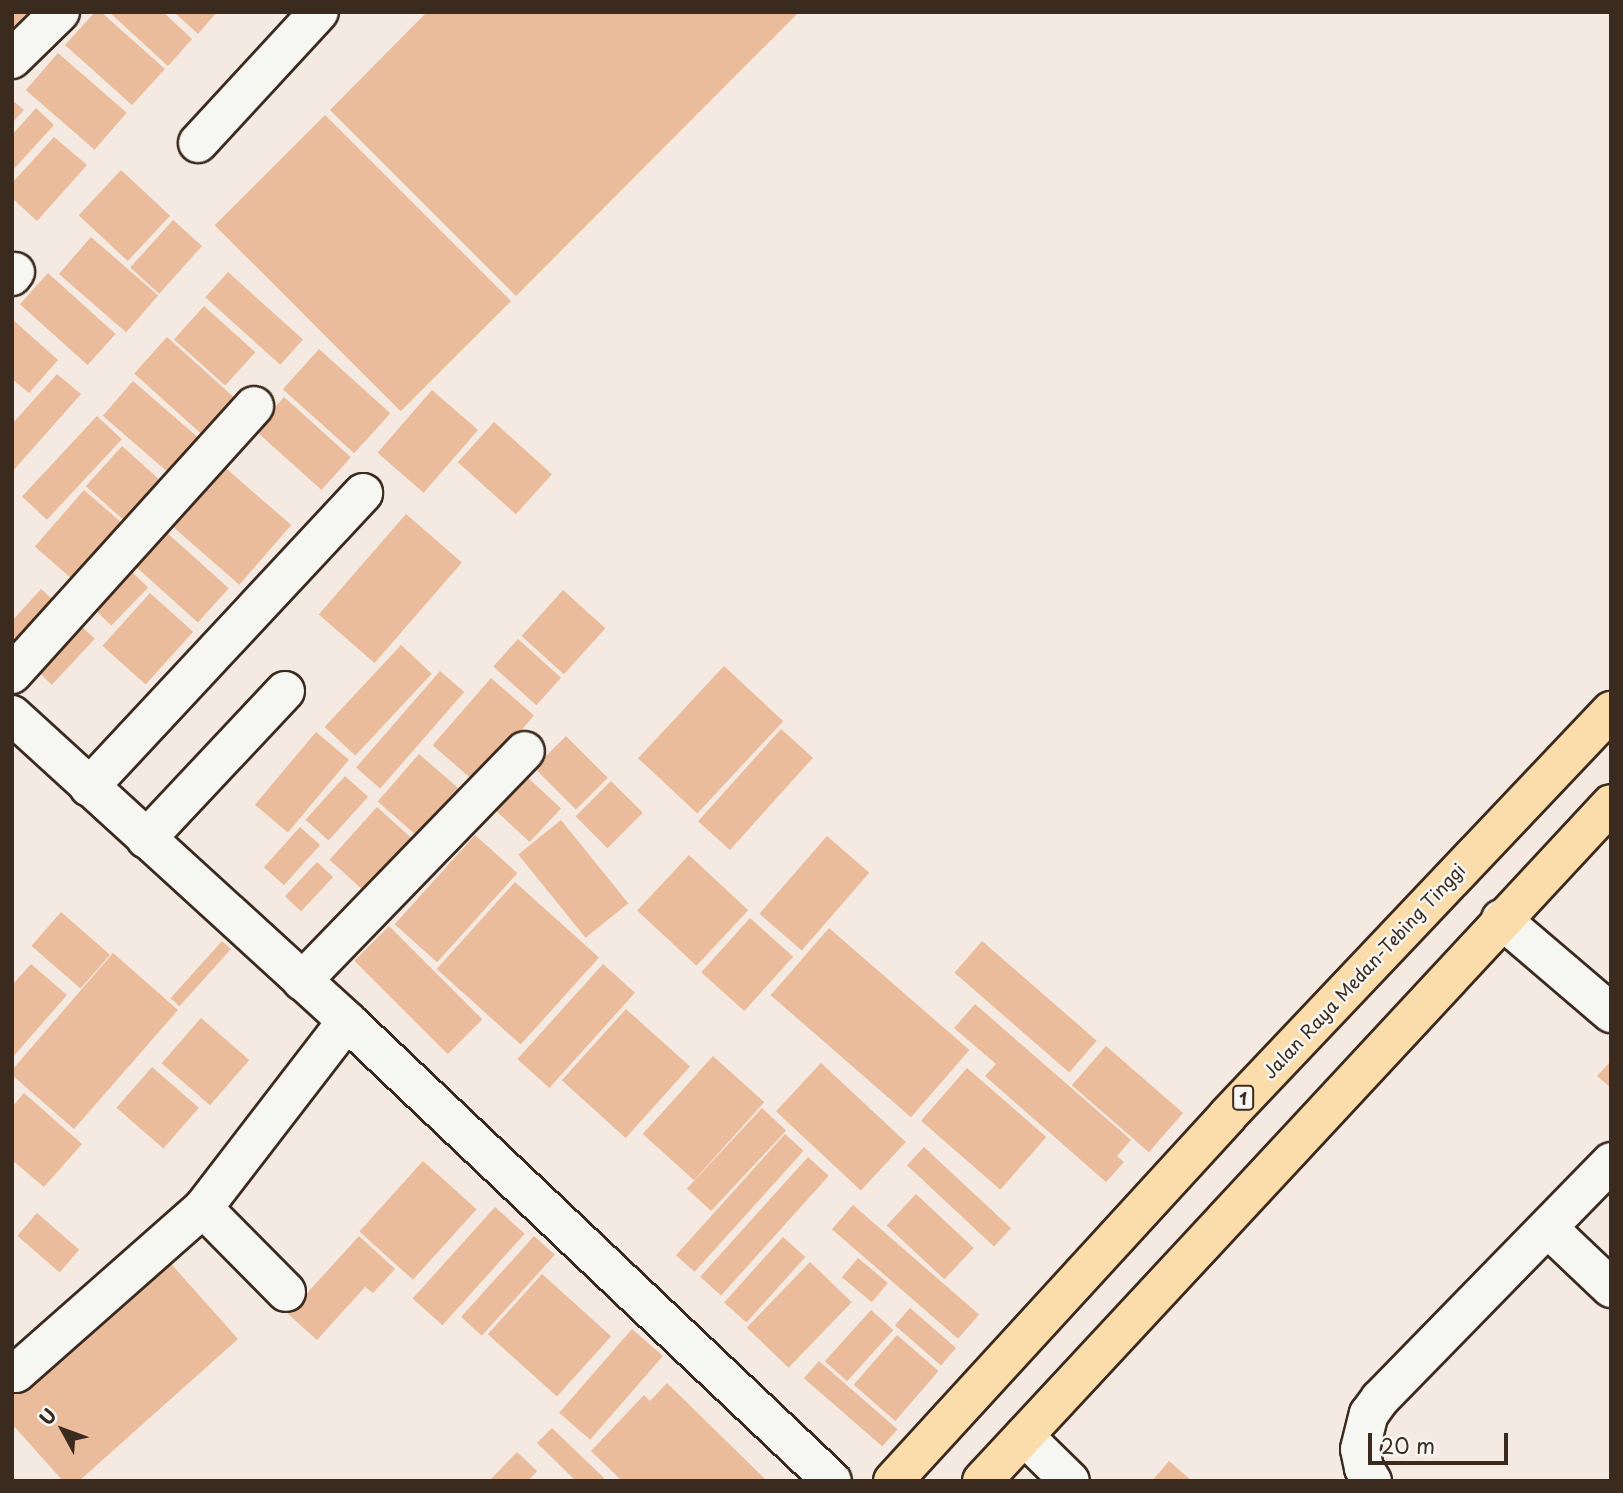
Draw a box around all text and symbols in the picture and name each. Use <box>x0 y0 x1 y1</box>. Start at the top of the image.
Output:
street label: Jalan Raya Medan-Tebing Tinggi <box>1259 859 1469 1083</box>
road number: 1 <box>1231 1086 1255 1110</box>
north arrow <box>28 1395 98 1465</box>
text: U <box>32 1402 62 1431</box>
scale bar <box>1371 1420 1511 1464</box>
text: 20 m <box>1381 1429 1435 1461</box>

